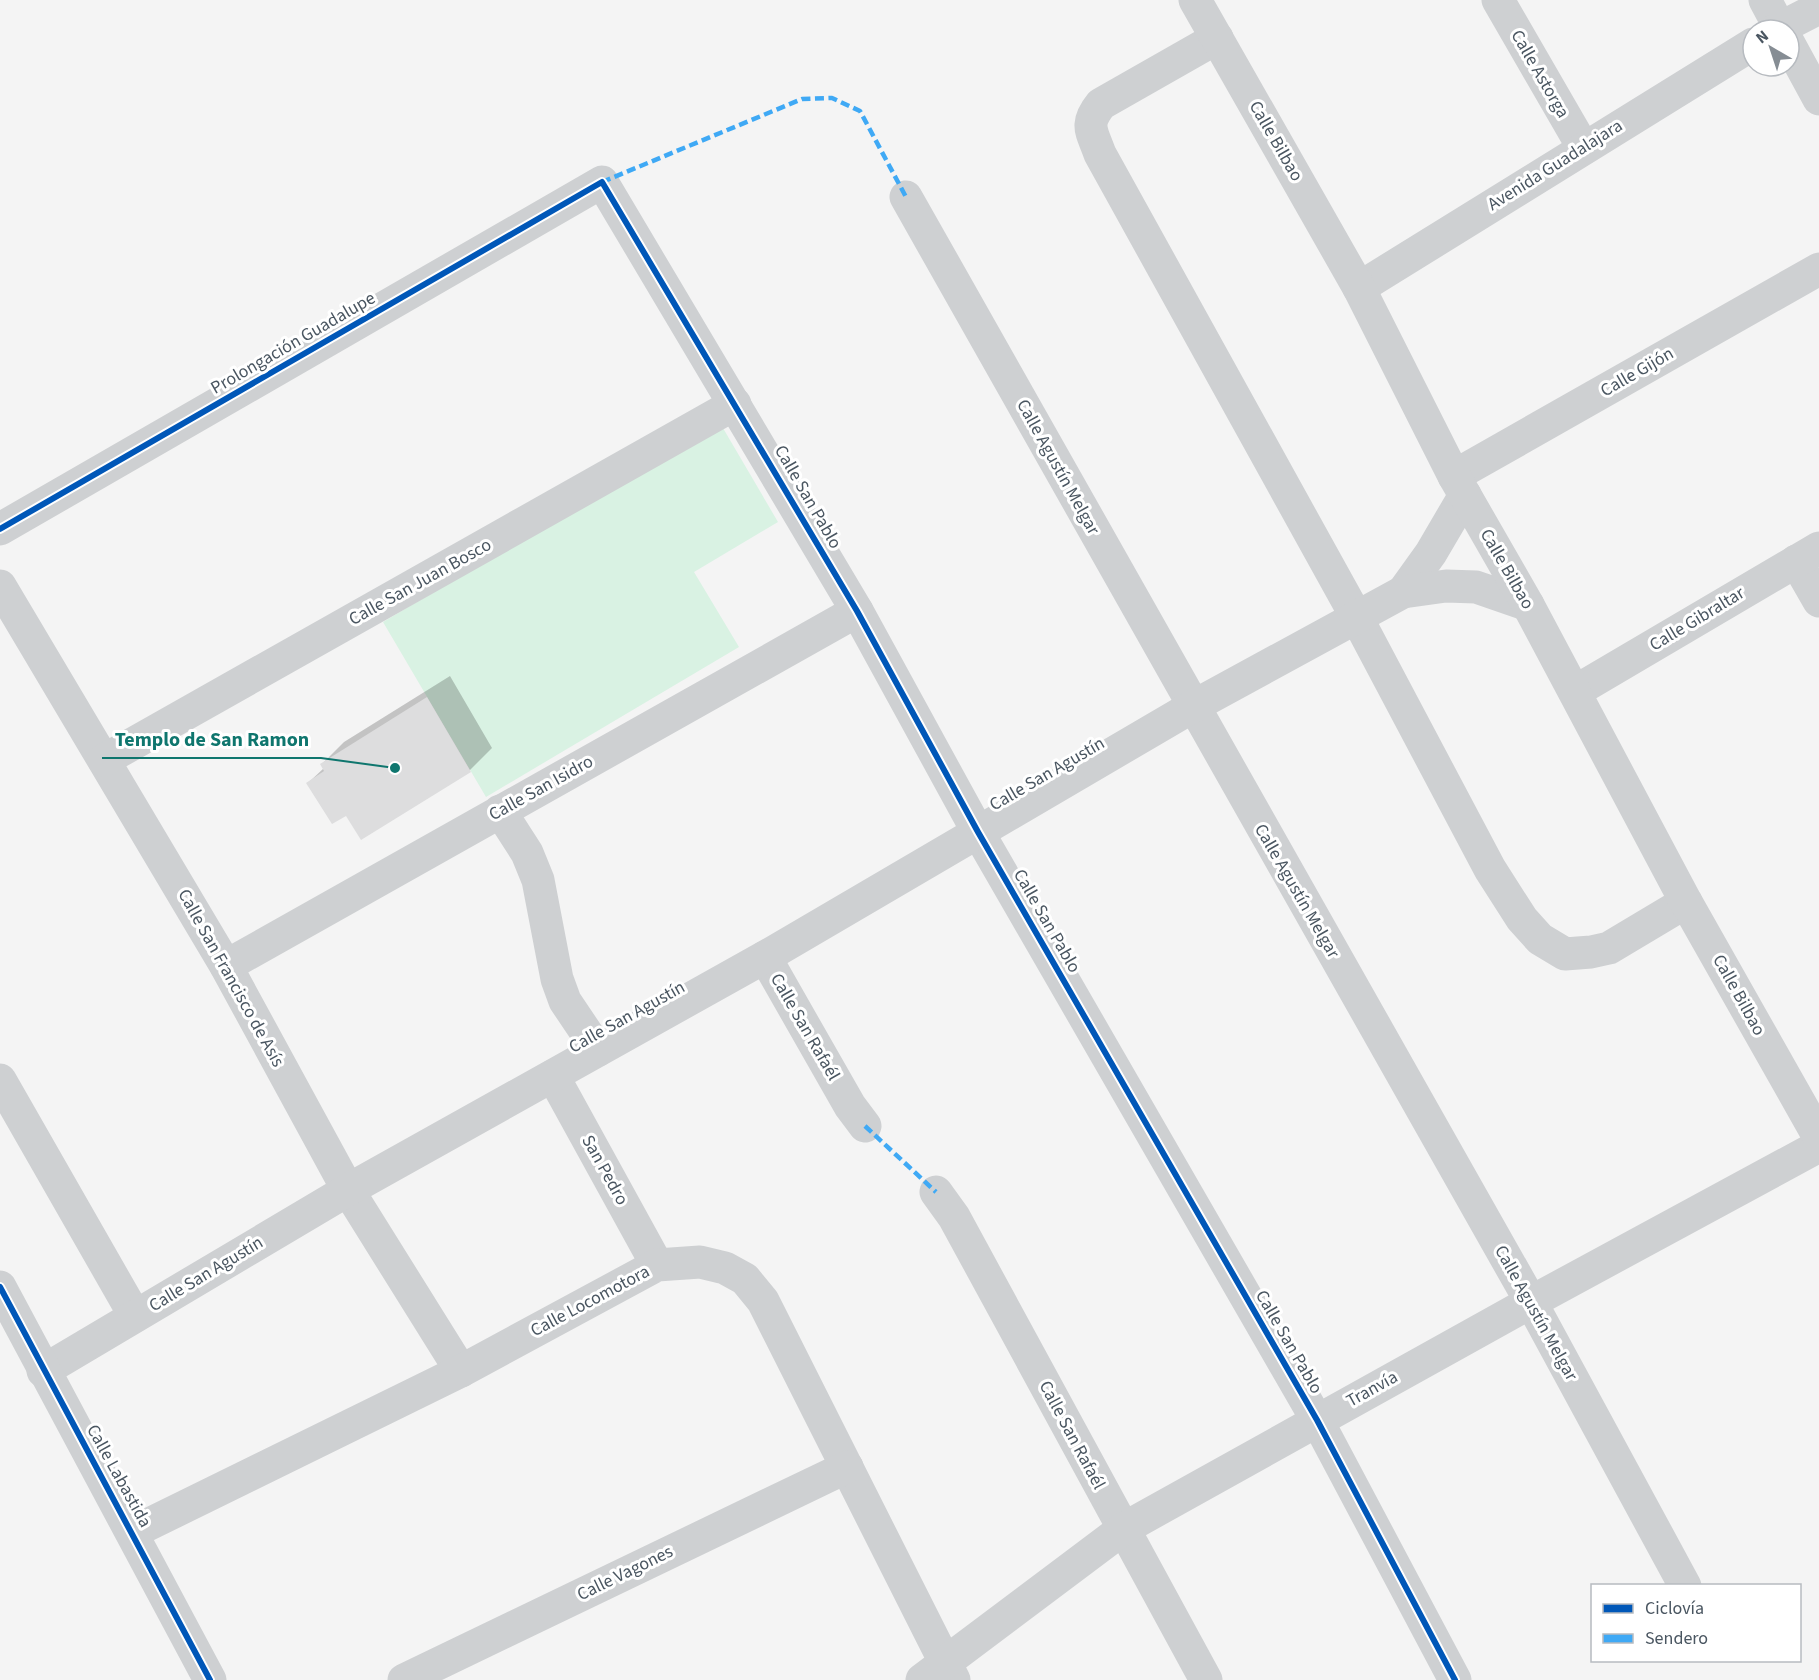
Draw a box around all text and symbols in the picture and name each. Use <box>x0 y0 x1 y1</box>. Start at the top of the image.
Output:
north arrow <box>1741 18 1801 78</box>
street label: Calle Astorga <box>1505 25 1575 123</box>
text: N <box>1751 25 1773 49</box>
street label: Calle Bilbao <box>1243 96 1309 186</box>
street label: Avenida Guadalajara <box>1483 113 1627 217</box>
street label: Prolongación Guadalupe <box>206 286 380 400</box>
street label: Calle Gijón <box>1596 341 1678 403</box>
street label: Calle Agustín Melgar <box>1010 395 1106 540</box>
street label: Calle San Pablo <box>768 441 848 553</box>
street label: Calle Bilbao <box>1474 524 1540 614</box>
street label: Calle San Juan Bosco <box>344 532 496 632</box>
street label: Calle Gibraltar <box>1645 580 1750 657</box>
callout: Templo de San Ramon <box>102 720 321 758</box>
text: Templo de San Ramon <box>115 726 309 754</box>
street label: Calle San Agustín <box>985 731 1109 817</box>
street label: Calle San Isidro <box>484 749 598 827</box>
street label: Calle Agustín Melgar <box>1248 819 1346 964</box>
street label: Calle San Pablo <box>1007 865 1087 977</box>
street label: Calle San Francisco de Asís <box>172 884 290 1072</box>
street label: Calle Bilbao <box>1706 950 1772 1040</box>
street label: Calle San Rafaél <box>764 969 846 1085</box>
street label: Calle San Agustín <box>564 975 690 1059</box>
street label: San Pedro <box>575 1130 635 1210</box>
street label: Calle San Agustín <box>144 1230 268 1318</box>
street label: Calle Agustín Melgar <box>1488 1241 1584 1386</box>
street label: Calle Locomotora <box>526 1259 654 1343</box>
street label: Calle San Pablo <box>1249 1286 1329 1398</box>
street label: Tranvía <box>1342 1365 1402 1413</box>
street label: Calle San Rafaél <box>1033 1376 1111 1494</box>
street label: Calle Labastida <box>80 1420 158 1532</box>
street label: Calle Vagones <box>573 1539 677 1607</box>
legend <box>1591 1584 1801 1662</box>
text: Ciclovía <box>1645 1596 1704 1621</box>
text: Sendero <box>1645 1626 1708 1651</box>

